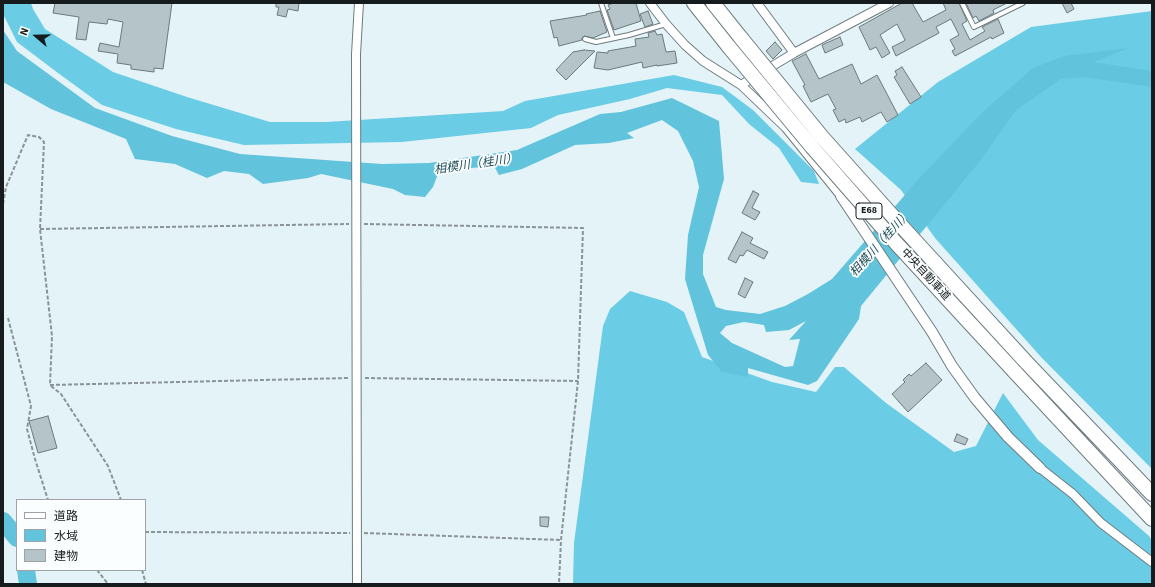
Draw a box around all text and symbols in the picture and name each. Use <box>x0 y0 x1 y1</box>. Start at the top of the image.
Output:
north arrow <box>16 16 56 56</box>
text: N <box>16 26 33 38</box>
water label: 相模川（桂川） <box>433 152 519 178</box>
road number: E68 <box>856 203 882 219</box>
water label: 相模川（桂川） <box>848 208 914 280</box>
street label: 中央自動車道 <box>898 246 952 304</box>
legend <box>16 499 146 571</box>
text: 道路 <box>54 508 78 525</box>
text: 水域 <box>54 528 78 545</box>
text: 建物 <box>54 548 78 565</box>

